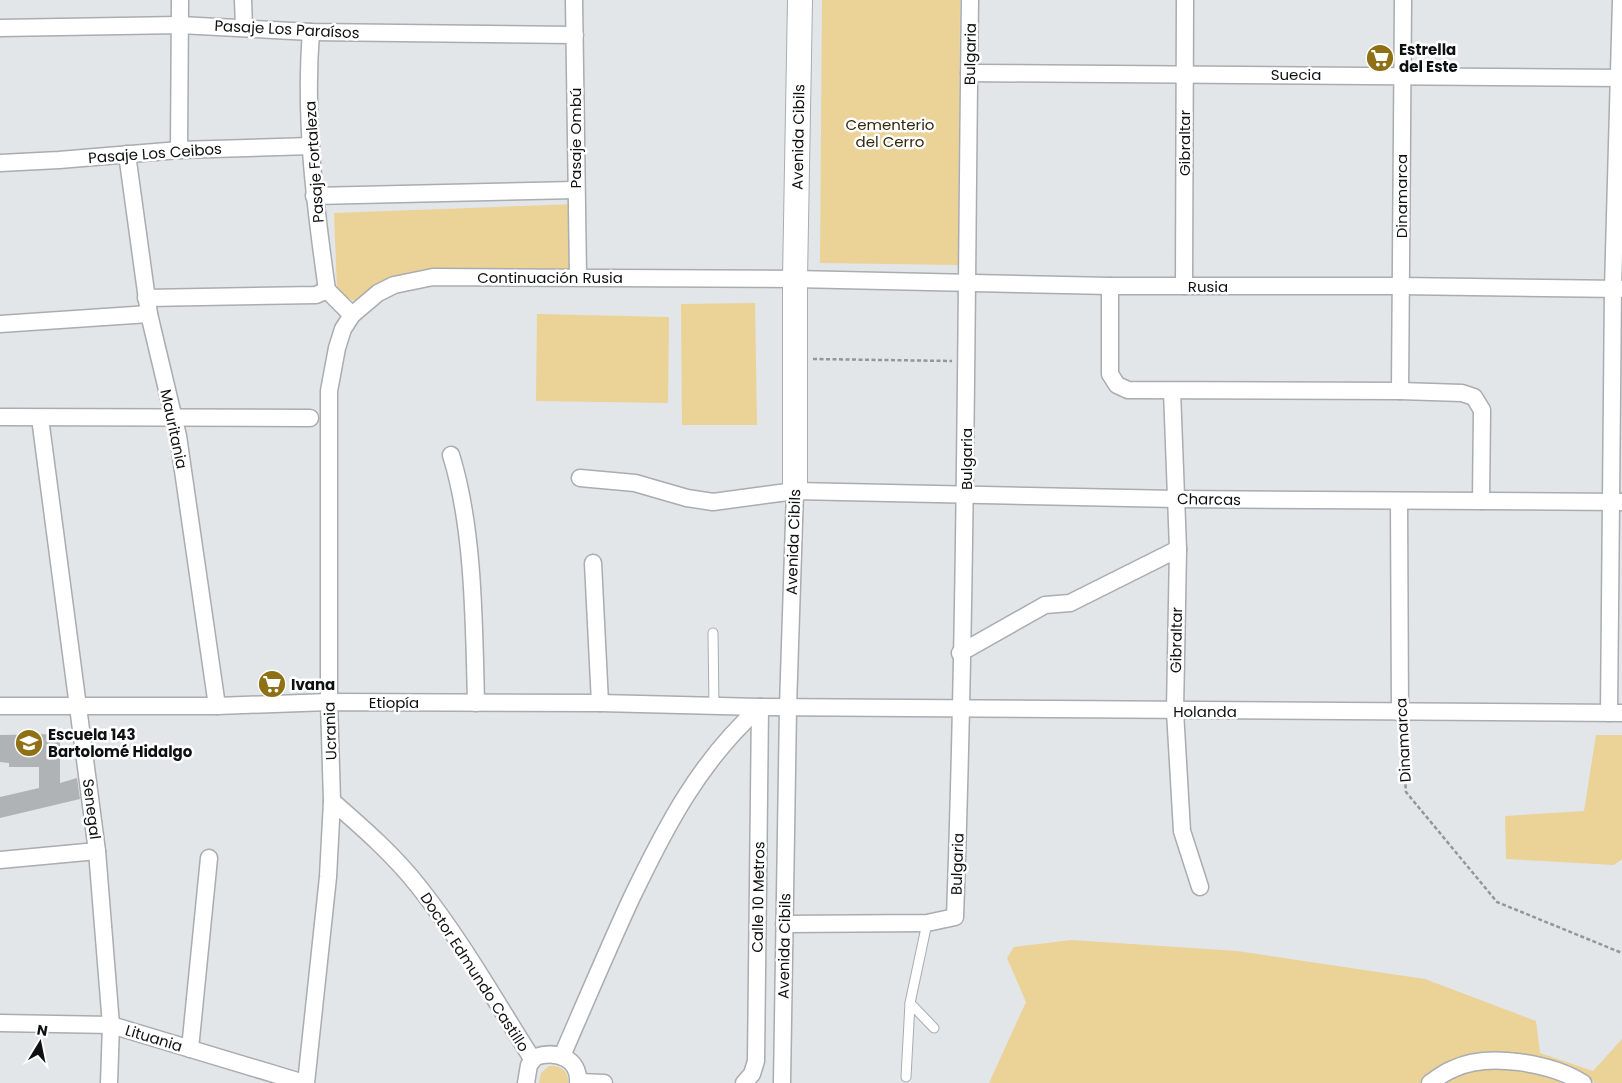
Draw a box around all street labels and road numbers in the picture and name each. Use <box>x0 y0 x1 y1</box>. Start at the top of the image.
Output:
street label: Pasaje Los Paraísos <box>214 15 360 43</box>
street label: Bulgaria <box>959 23 981 85</box>
street label: Suecia <box>1271 64 1321 85</box>
street label: Avenida Cibils <box>787 84 809 190</box>
street label: Pasaje Ombú <box>565 88 586 188</box>
street label: Pasaje Fortaleza <box>299 100 329 224</box>
street label: Gibraltar <box>1174 110 1195 176</box>
street label: Pasaje Los Ceibos <box>87 138 223 168</box>
street label: Dinamarca <box>1391 154 1412 238</box>
street label: Continuación Rusia <box>477 267 623 288</box>
street label: Rusia <box>1188 276 1228 297</box>
street label: Mauritania <box>155 387 193 471</box>
street label: Bulgaria <box>956 428 977 490</box>
street label: Avenida Cibils <box>781 488 805 595</box>
street label: Charcas <box>1177 488 1241 510</box>
street label: Gibraltar <box>1165 606 1187 673</box>
street label: Etiopía <box>369 692 419 713</box>
street label: Dinamarca <box>1390 697 1416 783</box>
street label: Ucrania <box>318 701 342 761</box>
street label: Holanda <box>1173 701 1237 722</box>
street label: Senegal <box>78 777 106 841</box>
street label: Bulgaria <box>945 833 969 895</box>
street label: Calle 10 Metros <box>747 841 769 953</box>
street label: Doctor Edmundo Castillo <box>416 888 534 1056</box>
street label: Avenida Cibils <box>773 893 795 999</box>
street label: Lituania <box>123 1019 185 1057</box>

